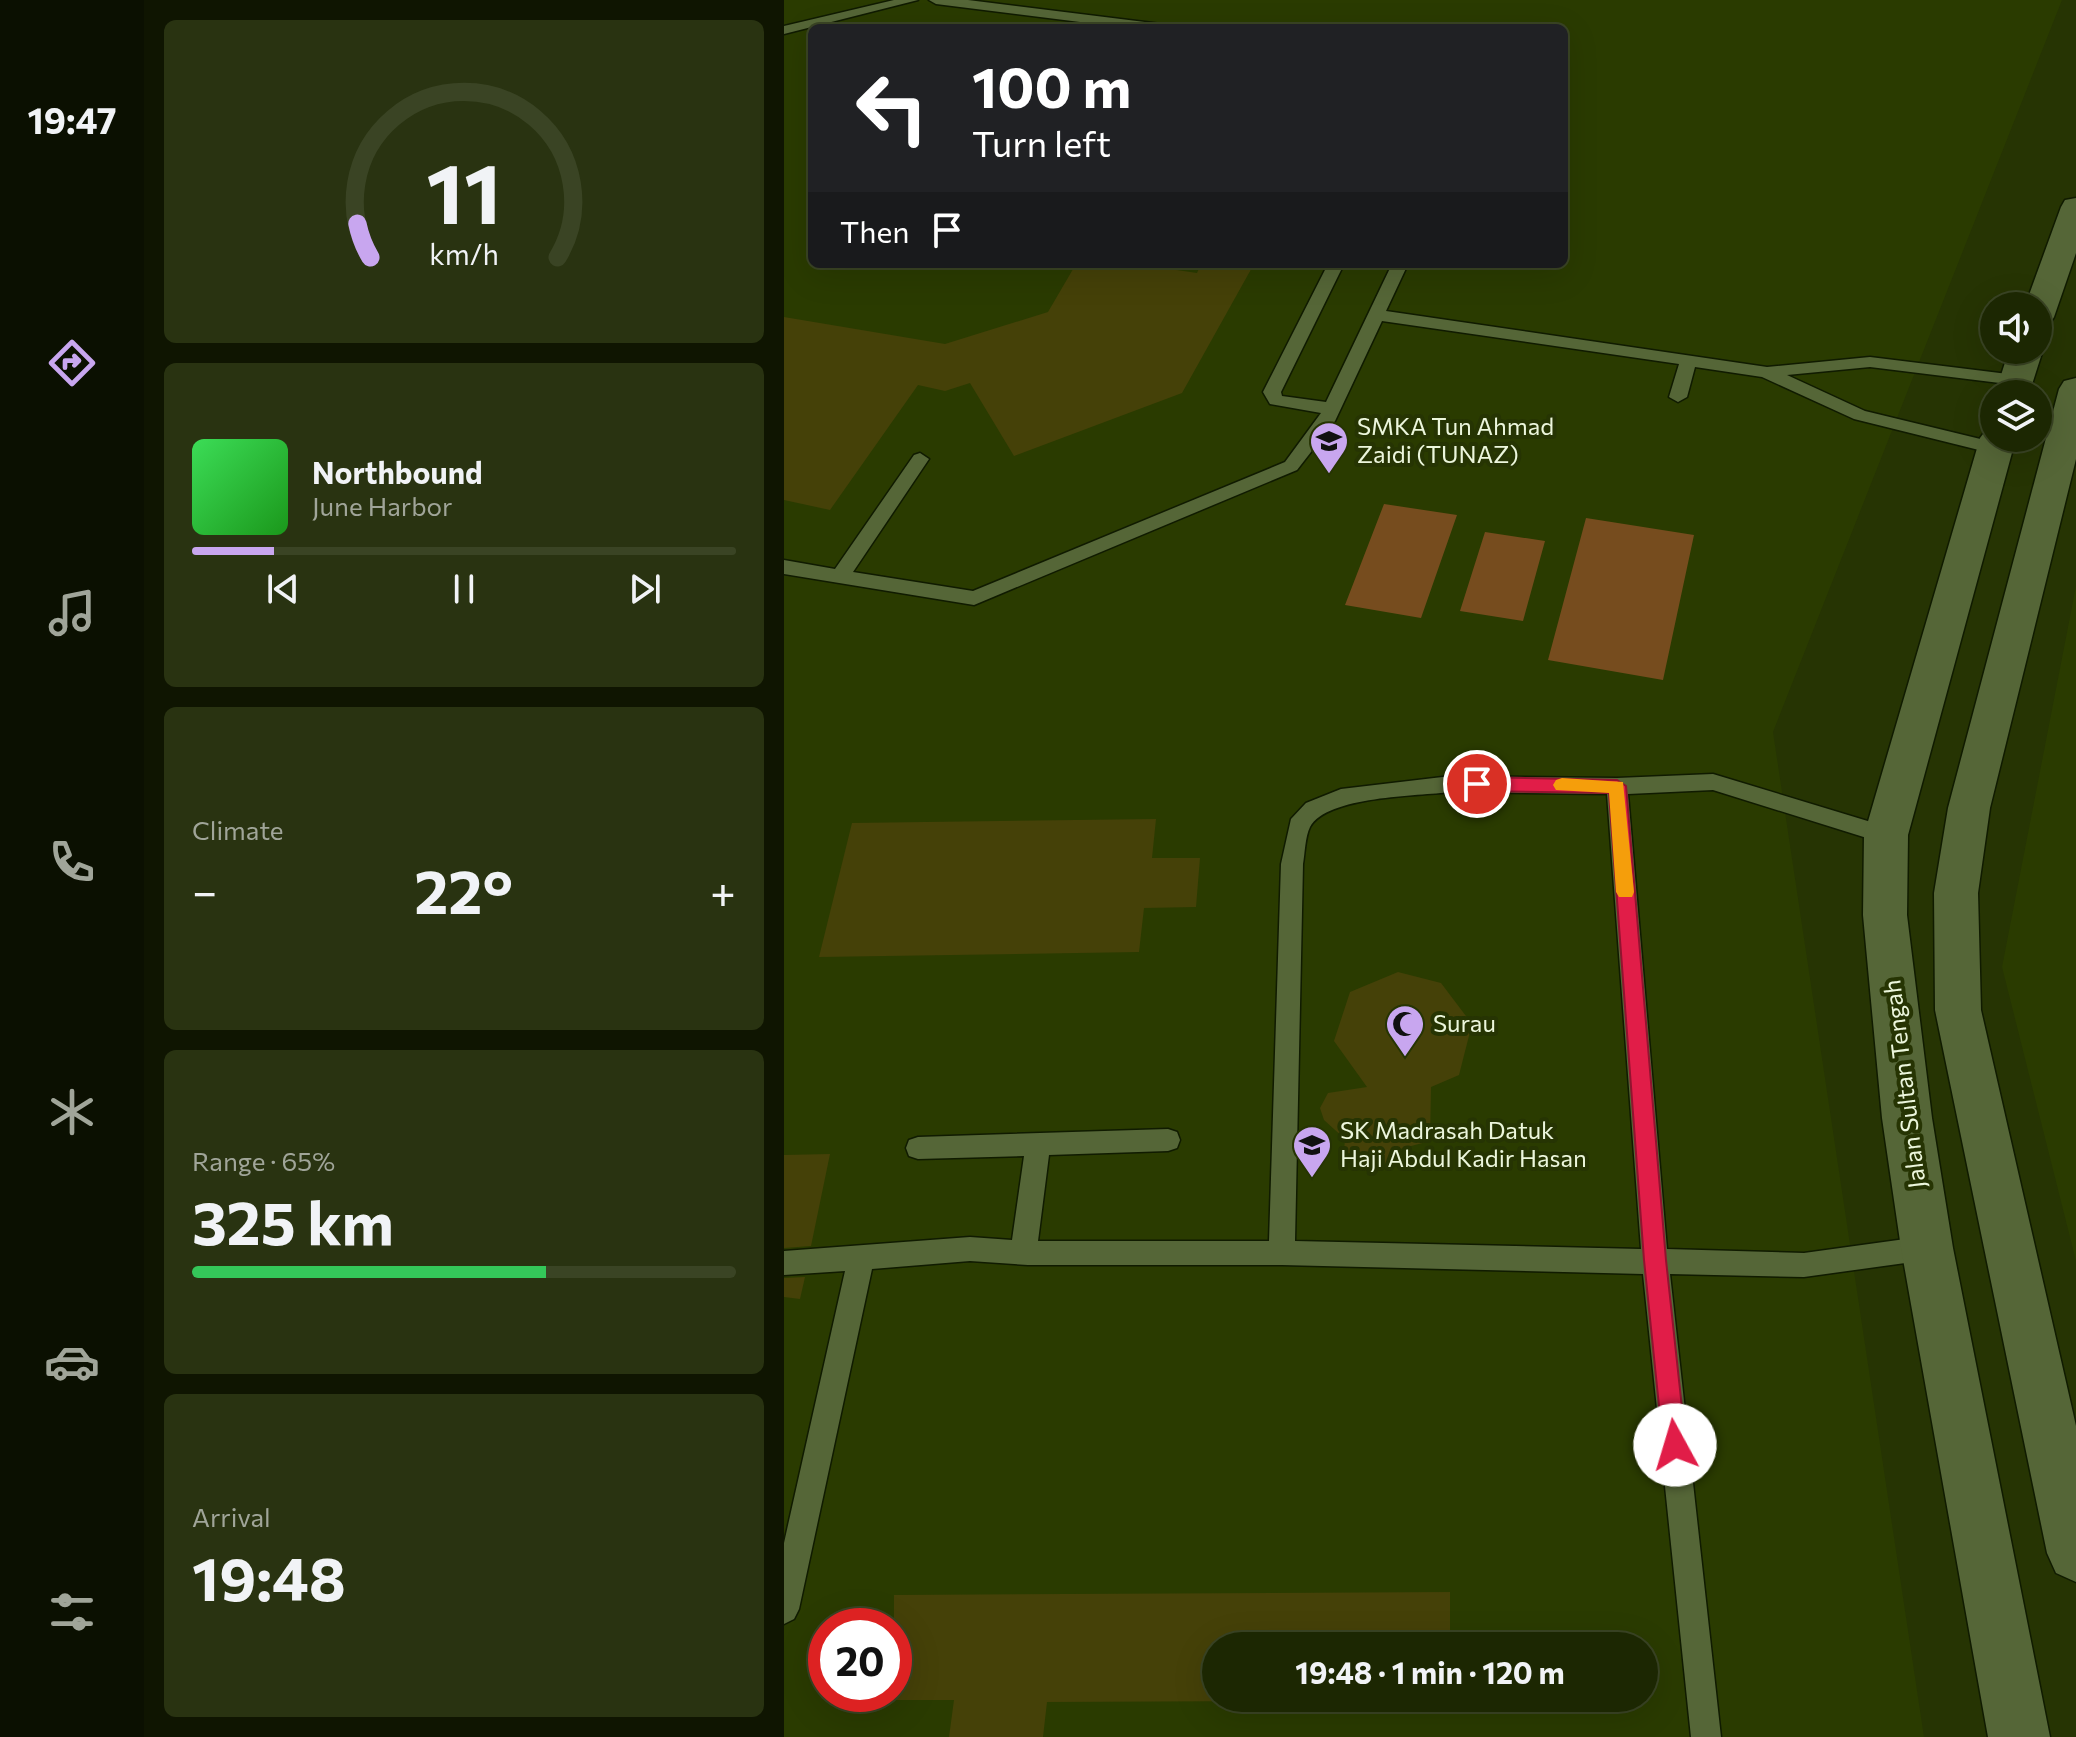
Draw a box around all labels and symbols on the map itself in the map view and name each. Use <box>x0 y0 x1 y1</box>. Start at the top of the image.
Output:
place label: SMKA Tun Ahmad Zaidi (TUNAZ) <box>1357 411 1554 468</box>
school or university icon: SMKA Tun Ahmad Zaidi (TUNAZ) <box>1308 420 1350 475</box>
pin <box>1443 750 1511 818</box>
street label: Jalan Sultan Tengah <box>1876 978 1931 1190</box>
mosque icon: Surau <box>1384 1003 1426 1058</box>
place label: Surau <box>1433 1008 1496 1037</box>
place label: SK Madrasah Datuk Haji Abdul Kadir Hasan <box>1340 1115 1587 1172</box>
school or university icon: SK Madrasah Datuk Haji Abdul Kadir Hasan <box>1291 1124 1333 1179</box>
position arrow <box>1633 1403 1717 1487</box>
speed limit sign: 20 <box>808 1608 912 1712</box>

